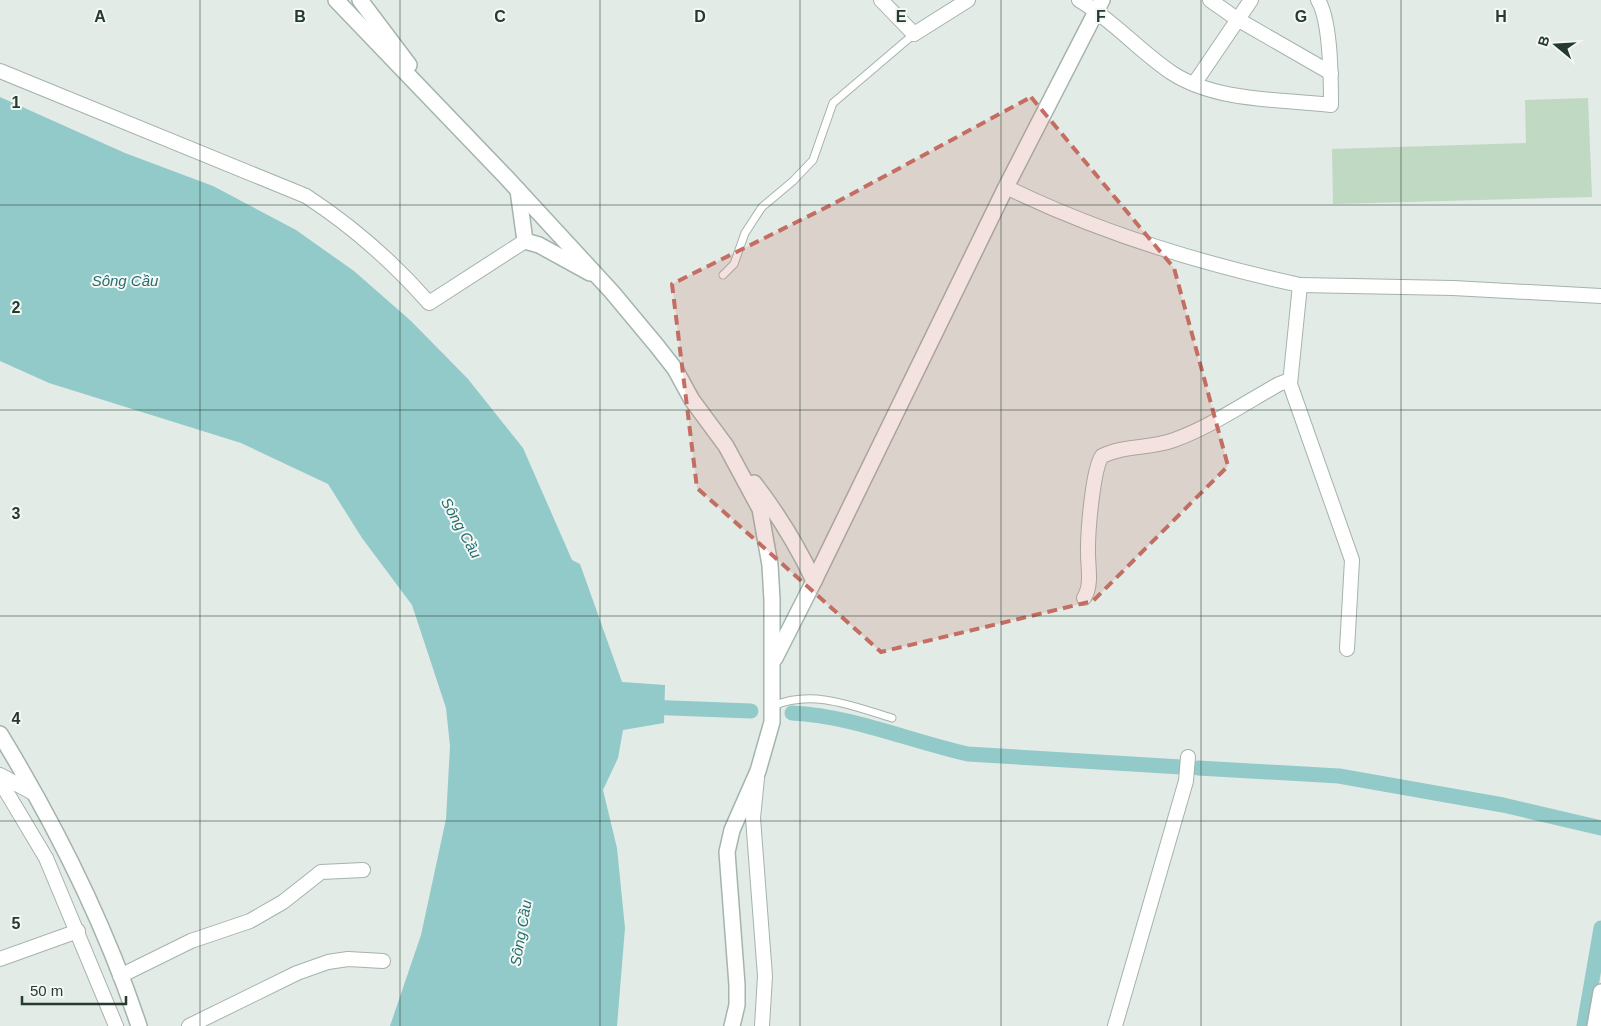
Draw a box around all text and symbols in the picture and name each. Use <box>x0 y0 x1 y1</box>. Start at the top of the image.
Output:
text: A <box>94 8 106 25</box>
text: B <box>294 8 306 25</box>
text: C <box>494 8 506 25</box>
text: D <box>694 8 706 25</box>
text: E <box>896 8 907 25</box>
text: F <box>1096 8 1106 25</box>
text: G <box>1295 8 1307 25</box>
text: H <box>1495 8 1507 25</box>
north arrow <box>1531 20 1581 70</box>
text: B <box>1534 34 1553 48</box>
text: 1 <box>12 94 21 111</box>
water label: Sông Cầu <box>92 272 159 289</box>
text: 2 <box>12 299 21 316</box>
water label: Sông Cầu <box>438 494 485 562</box>
text: 3 <box>12 505 21 522</box>
text: 4 <box>12 710 21 727</box>
water label: Sông Cầu <box>506 898 535 967</box>
text: 5 <box>12 915 21 932</box>
scale bar <box>22 974 126 1006</box>
text: 50 m <box>30 982 63 999</box>

